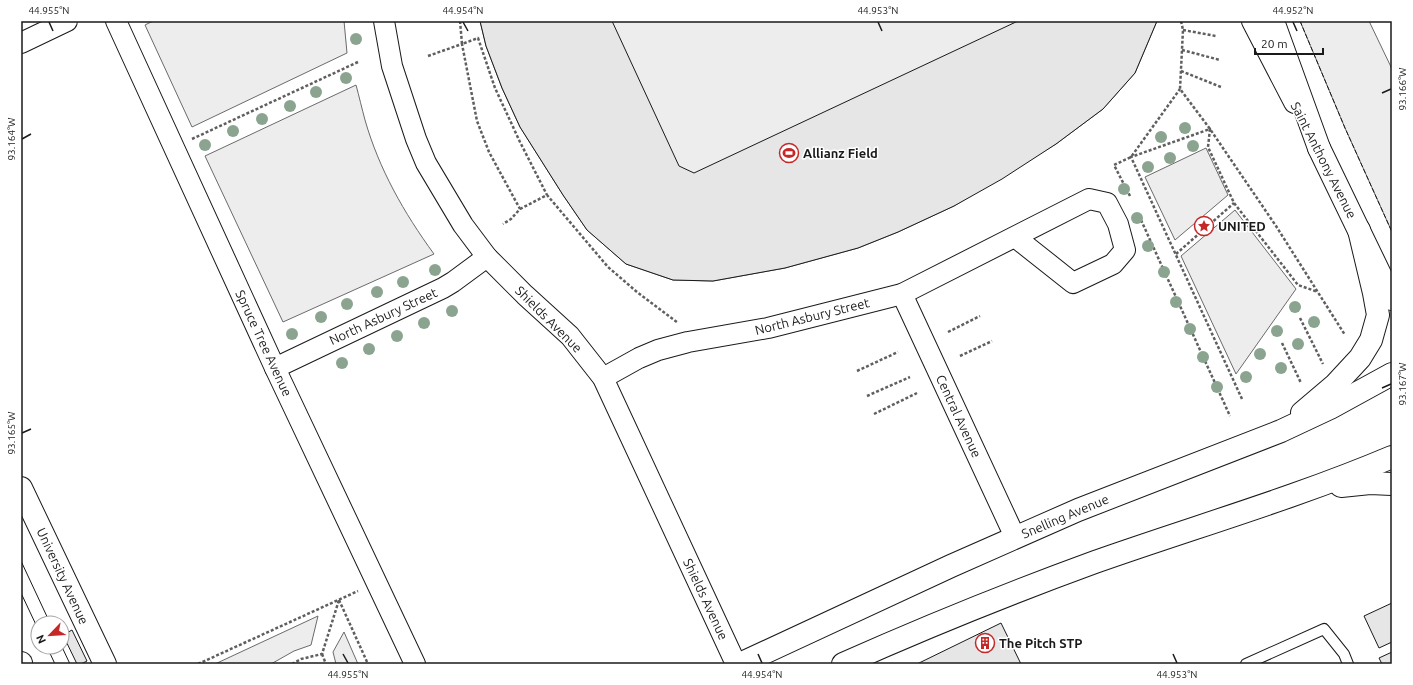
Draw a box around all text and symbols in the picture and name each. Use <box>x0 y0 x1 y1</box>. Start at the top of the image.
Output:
text: 44.955°N <box>28 5 70 16</box>
text: 44.954°N <box>442 5 484 16</box>
text: 44.953°N <box>857 5 899 16</box>
text: 44.952°N <box>1272 5 1314 16</box>
scale bar <box>1255 30 1323 56</box>
text: 20 m <box>1261 37 1288 50</box>
text: 93.166°W <box>1397 67 1408 111</box>
street label: Saint Anthony Avenue <box>1289 100 1359 220</box>
text: 93.164°W <box>6 117 17 161</box>
sports icon: Allianz Field <box>778 142 800 164</box>
place label: Allianz Field <box>803 146 878 160</box>
place icon: UNITED <box>1193 215 1215 237</box>
place label: UNITED <box>1218 219 1266 233</box>
street label: Shields Avenue <box>513 283 585 355</box>
street label: North Asbury Street <box>327 285 439 347</box>
street label: Spruce Tree Avenue <box>233 288 295 398</box>
street label: North Asbury Street <box>753 295 871 337</box>
text: 93.167°W <box>1397 362 1408 406</box>
street label: Central Avenue <box>934 373 984 459</box>
text: 93.165°W <box>6 411 17 455</box>
street label: Snelling Avenue <box>1019 491 1111 541</box>
street label: University Avenue <box>35 526 91 626</box>
street label: Shields Avenue <box>681 556 731 642</box>
north arrow <box>30 615 70 655</box>
building icon: The Pitch STP <box>974 632 996 654</box>
text: N <box>34 633 48 645</box>
place label: The Pitch STP <box>999 636 1083 650</box>
text: 44.955°N <box>327 669 369 680</box>
text: 44.954°N <box>741 669 783 680</box>
text: 44.953°N <box>1156 669 1198 680</box>

